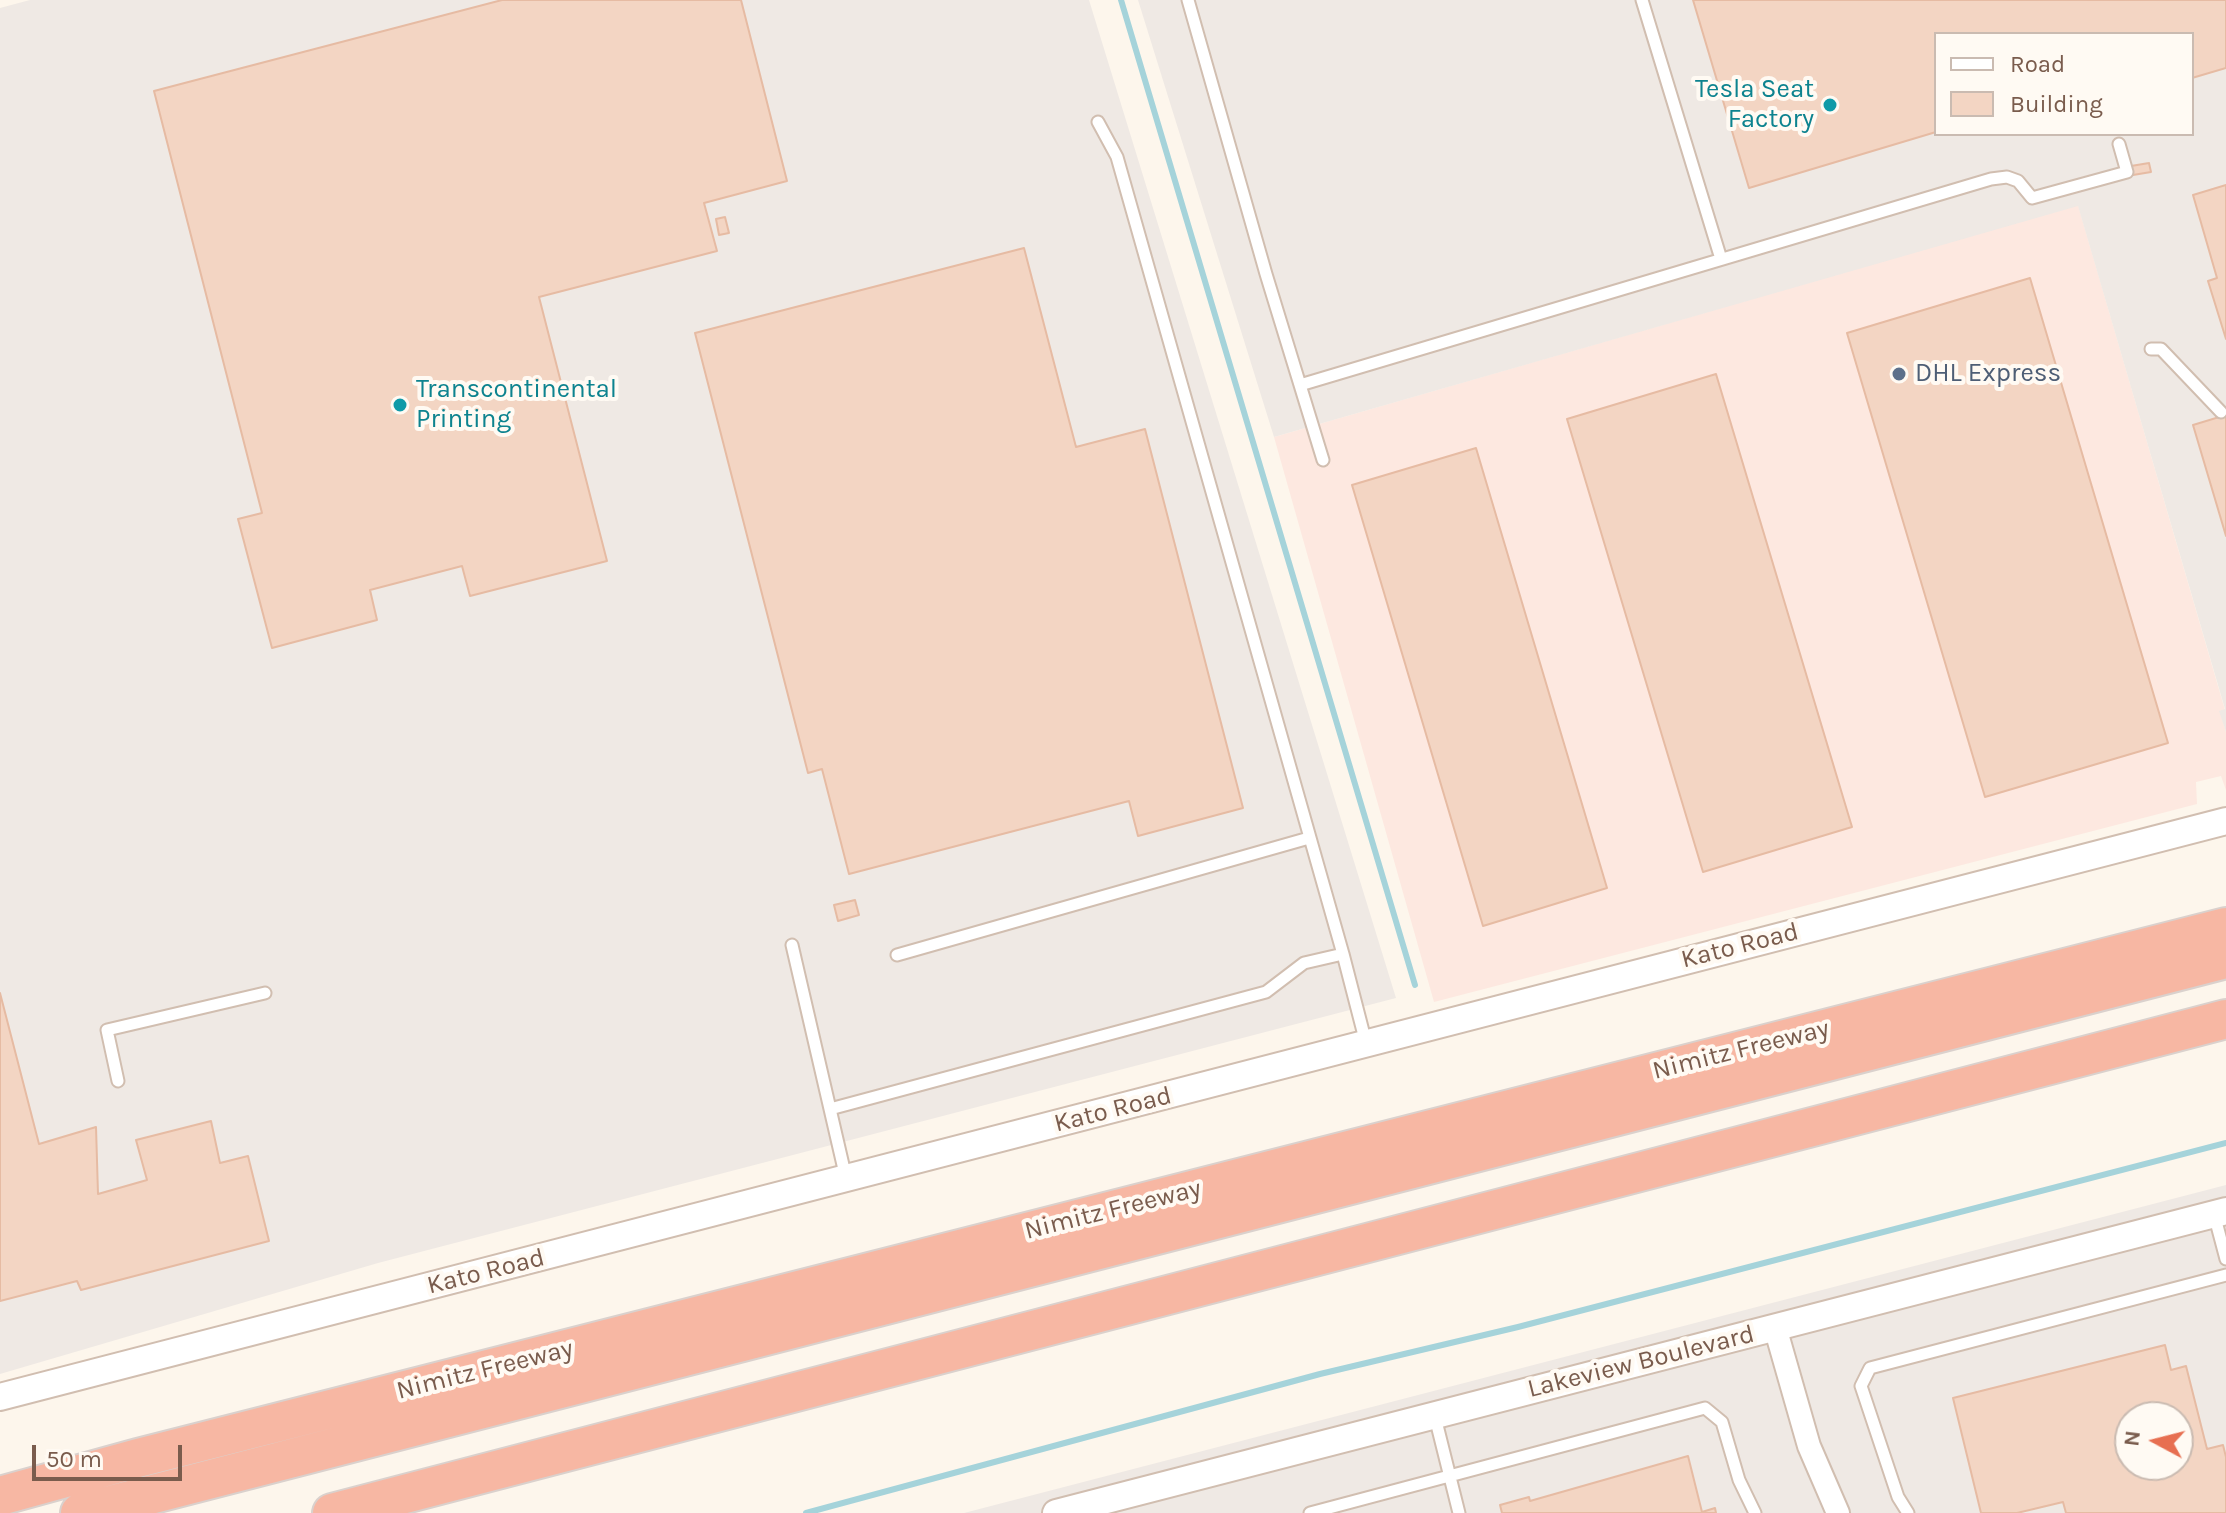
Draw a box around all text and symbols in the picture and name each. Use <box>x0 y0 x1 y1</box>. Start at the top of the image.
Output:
legend <box>1934 32 2194 136</box>
text: Road <box>2010 50 2065 78</box>
place label: Tesla Seat Factory <box>1695 74 1814 136</box>
text: Building <box>2010 90 2103 118</box>
marker: Tesla Seat Factory <box>1821 96 1839 114</box>
place label: DHL Express <box>1915 358 2061 390</box>
marker: DHL Express <box>1890 365 1908 383</box>
place label: Transcontinental Printing <box>416 374 617 436</box>
marker: Transcontinental Printing <box>391 396 409 414</box>
street label: Kato Road <box>1678 916 1802 976</box>
street label: Nimitz Freeway <box>1649 1013 1833 1087</box>
street label: Kato Road <box>1051 1080 1175 1140</box>
street label: Nimitz Freeway <box>1021 1173 1205 1247</box>
street label: Kato Road <box>424 1242 548 1302</box>
street label: Lakeview Boulevard <box>1524 1319 1758 1405</box>
street label: Nimitz Freeway <box>393 1333 577 1407</box>
north arrow <box>2114 1401 2194 1481</box>
scale bar <box>36 1429 186 1479</box>
text: N <box>2118 1429 2146 1448</box>
text: 50 m <box>46 1445 102 1473</box>

